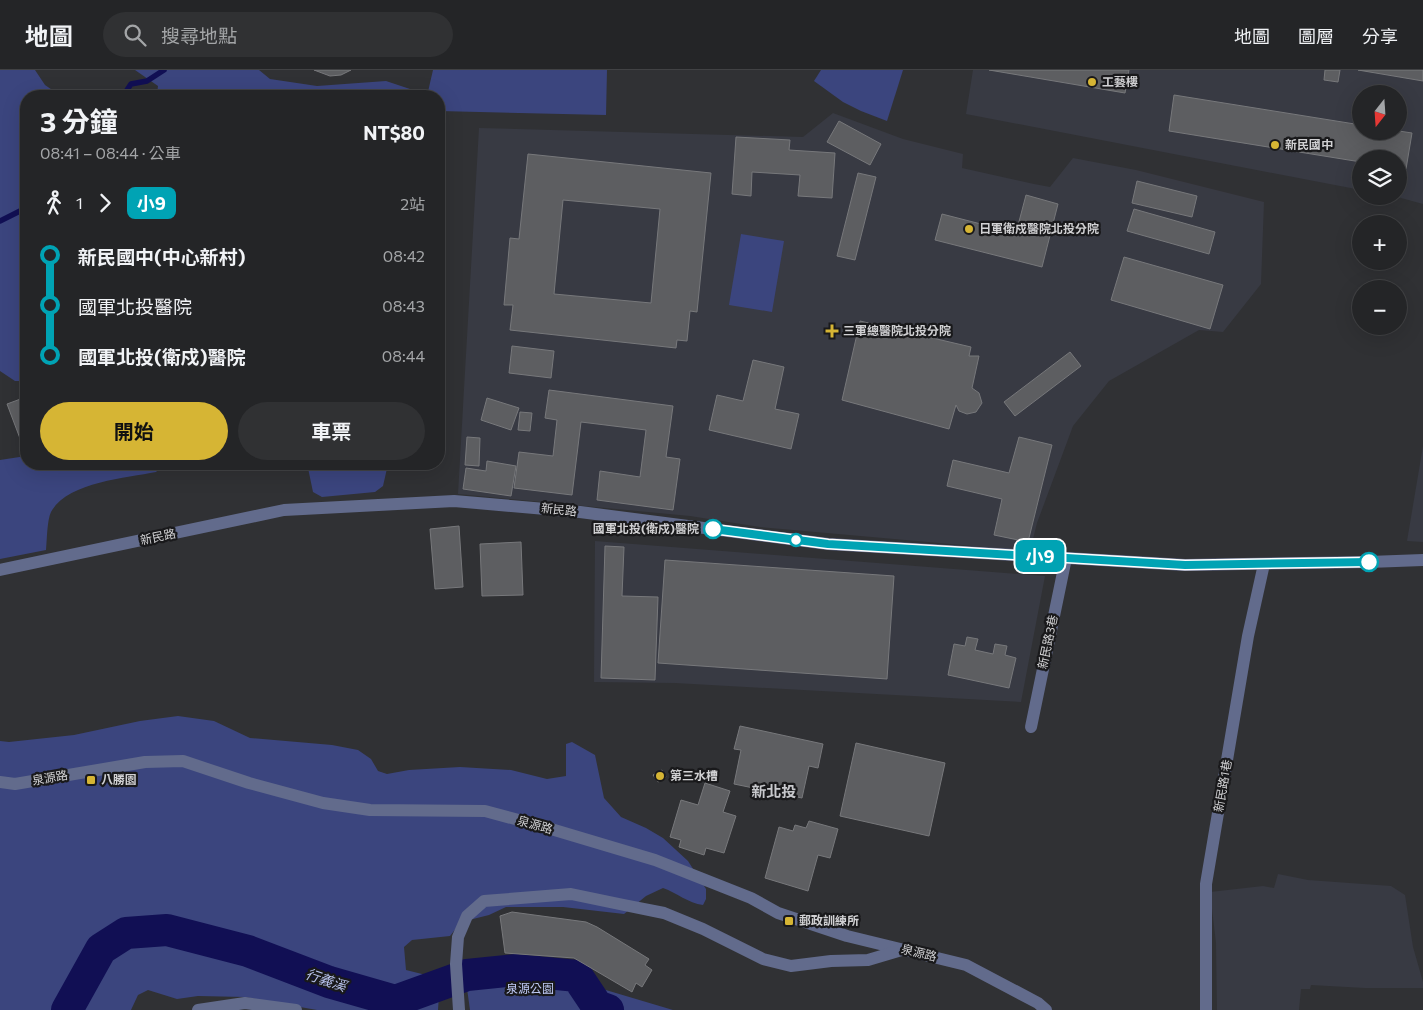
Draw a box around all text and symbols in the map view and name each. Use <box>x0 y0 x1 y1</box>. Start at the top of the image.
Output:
search box <box>103 12 453 57</box>
text: 地圖 <box>25 21 73 50</box>
icon: search <box>121 21 149 49</box>
text: 搜尋地點 <box>161 24 237 47</box>
text: 地圖 <box>1234 25 1270 47</box>
text: 圖層 <box>1298 25 1334 47</box>
text: 分享 <box>1362 25 1398 47</box>
place label: 工藝樓 <box>1102 74 1138 88</box>
marker: 工藝樓 <box>1086 76 1098 88</box>
north arrow <box>1352 85 1408 140</box>
map controls <box>1352 85 1407 335</box>
text: 3 分鐘 <box>40 104 118 138</box>
text: NT$80 <box>363 121 425 144</box>
place label: 新民國中 <box>1285 137 1333 151</box>
marker: 新民國中 <box>1269 139 1281 151</box>
text: 08:41 – 08:44 · 公車 <box>40 143 180 162</box>
button: layers <box>1352 150 1407 205</box>
icon: walk <box>40 189 68 217</box>
icon: forward <box>91 189 119 217</box>
text: 小9 <box>137 192 166 214</box>
text: 1 <box>76 193 83 212</box>
text: 2站 <box>400 194 425 213</box>
button: + <box>1352 215 1407 270</box>
place label: 日軍衛戍醫院北投分院 <box>979 221 1099 235</box>
marker: 日軍衛戍醫院北投分院 <box>963 223 975 235</box>
text: 新民國中(中心新村) <box>78 245 246 268</box>
text: 08:42 <box>383 246 425 265</box>
button: − <box>1352 280 1407 335</box>
text: 國軍北投醫院 <box>78 295 192 318</box>
text: 08:43 <box>382 296 425 315</box>
place label: 三軍總醫院北投分院 <box>843 323 951 337</box>
marker: 三軍總醫院北投分院 <box>825 324 839 338</box>
text: 國軍北投(衛戍)醫院 <box>78 345 246 368</box>
text: 08:44 <box>382 346 425 365</box>
button: 開始 <box>40 402 228 460</box>
button: 車票 <box>238 402 425 460</box>
street label: 新民路 <box>540 500 578 518</box>
marker: 國軍北投(衛戍)醫院 <box>703 519 723 539</box>
place label: 國軍北投(衛戍)醫院 <box>593 521 699 535</box>
street label: 新民路 <box>139 525 177 547</box>
unlabelled marker <box>789 533 803 547</box>
line badge: 小9 <box>1018 540 1062 572</box>
text: 小9 <box>1025 545 1055 567</box>
unlabelled marker <box>1359 552 1379 572</box>
street label: 新民路3巷 <box>1034 614 1060 670</box>
street label: 新民路1巷 <box>1211 758 1234 813</box>
street label: 泉源路 <box>31 767 69 787</box>
place label: 第三水槽 <box>670 768 718 782</box>
marker: 第三水槽 <box>654 770 666 782</box>
place label: 八勝園 <box>101 772 137 786</box>
marker: 八勝園 <box>85 774 97 786</box>
district label: 新北投 <box>751 782 797 800</box>
street label: 泉源路 <box>516 812 555 836</box>
place label: 郵政訓練所 <box>799 913 859 927</box>
marker: 郵政訓練所 <box>783 915 795 927</box>
street label: 泉源路 <box>900 941 938 963</box>
water label: 行義溪 <box>304 965 351 995</box>
park label: 泉源公園 <box>506 981 554 995</box>

